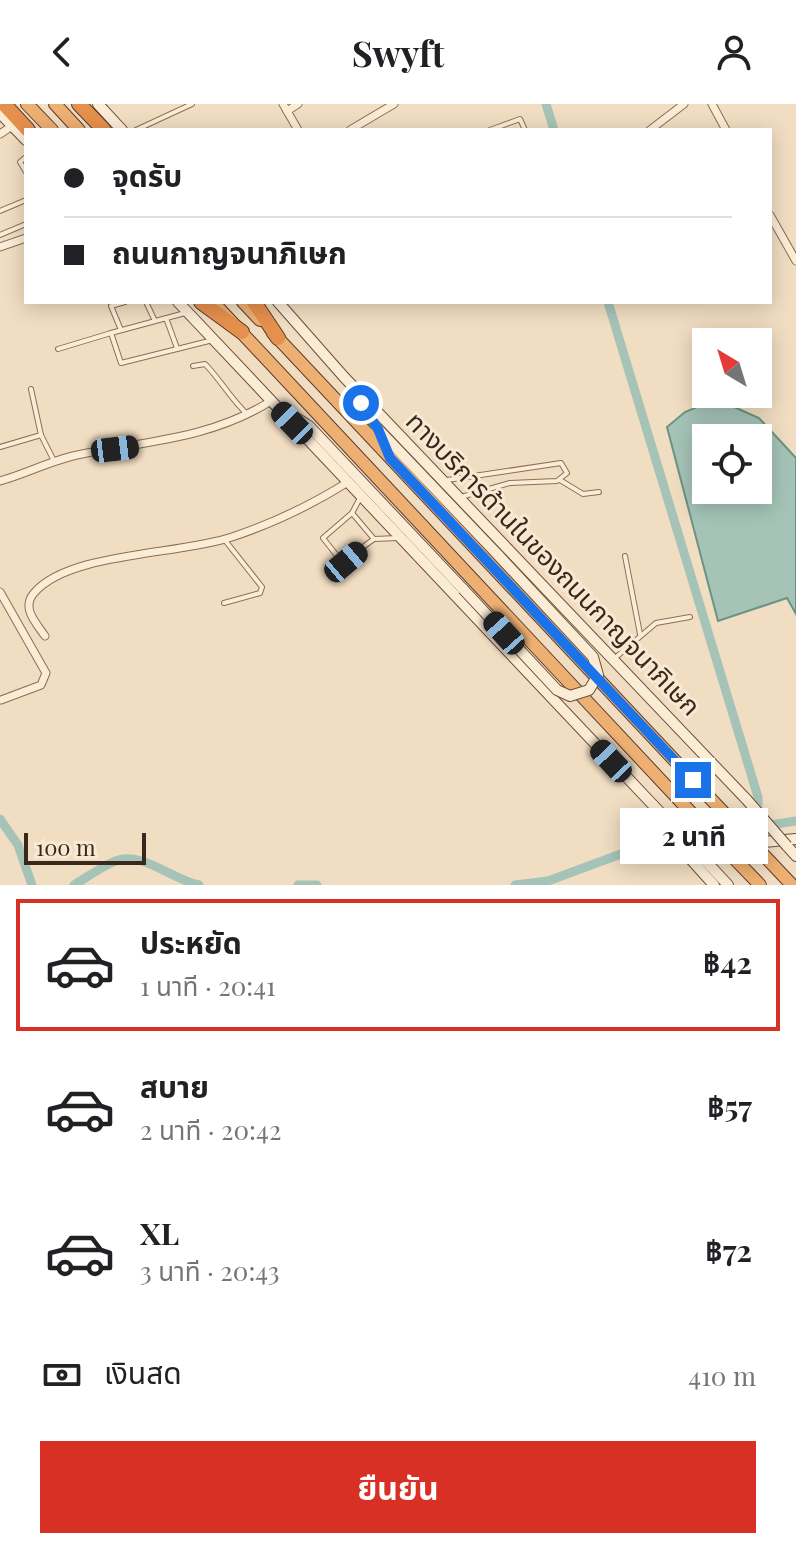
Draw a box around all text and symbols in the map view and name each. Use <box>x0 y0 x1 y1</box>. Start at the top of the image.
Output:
text: Swyft <box>352 28 444 76</box>
icon: back <box>40 30 84 74</box>
icon: person <box>712 30 756 74</box>
text: จุดรับ <box>112 155 182 195</box>
text: ถนนกาญจนาภิเษก <box>112 232 347 272</box>
north arrow <box>692 328 772 408</box>
map controls <box>692 328 772 504</box>
route start <box>343 385 379 421</box>
car <box>267 397 317 449</box>
street label: ทางบริการด้านในของถนนกาญจนาภิเษก <box>399 404 709 722</box>
button: locate <box>692 424 772 504</box>
car <box>90 434 140 464</box>
car <box>320 537 372 587</box>
car <box>479 607 529 659</box>
car <box>586 735 636 787</box>
route end <box>675 762 711 798</box>
callout: 2 นาที <box>619 808 767 864</box>
text: 2 นาที <box>662 818 726 853</box>
scale bar <box>24 829 146 865</box>
text: 100 m <box>36 832 96 862</box>
text: ประหยัด <box>140 922 242 962</box>
icon: car <box>44 929 116 1001</box>
text: ฿42 <box>703 942 752 982</box>
text: 1 นาที · 20:41 <box>140 968 276 1003</box>
text: สบาย <box>140 1066 209 1106</box>
icon: car <box>44 1073 116 1145</box>
text: ฿57 <box>707 1086 752 1126</box>
text: 2 นาที · 20:42 <box>140 1112 281 1147</box>
text: XL <box>140 1213 179 1253</box>
icon: car <box>44 1217 116 1289</box>
text: ฿72 <box>705 1230 752 1270</box>
text: 3 นาที · 20:43 <box>140 1253 279 1288</box>
text: เงินสด <box>104 1352 182 1392</box>
icon: cash <box>40 1353 84 1397</box>
text: 410 m <box>688 1358 756 1393</box>
button: ยืนยัน <box>40 1441 756 1533</box>

